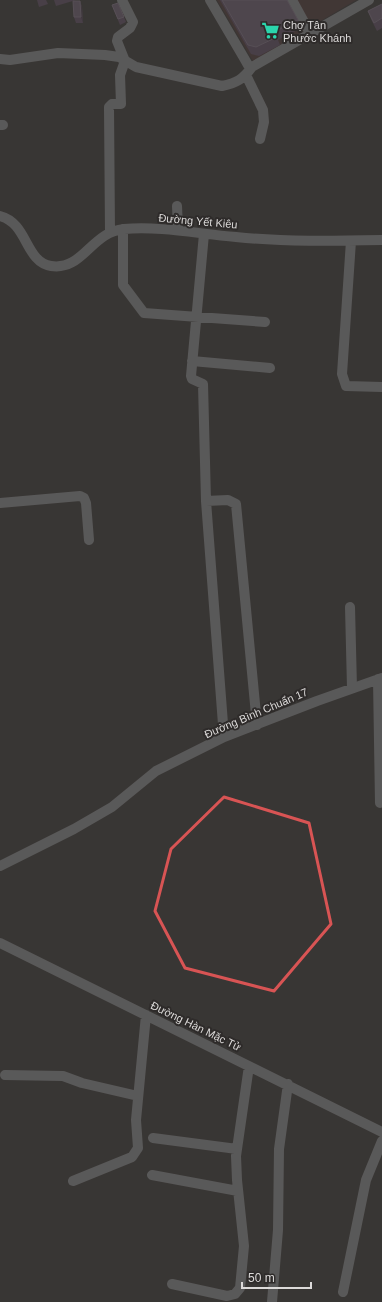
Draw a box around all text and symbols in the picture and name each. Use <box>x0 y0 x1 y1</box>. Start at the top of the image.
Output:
place label: Chợ Tân Phước Khánh <box>283 19 351 44</box>
supermarket icon: Chợ Tân Phước Khánh <box>260 21 280 41</box>
street label: Đường Yết Kiêu <box>158 212 238 230</box>
street label: Đường Bình Chuẩn 17 <box>202 686 310 740</box>
street label: Đường Hàn Mặc Tử <box>149 999 244 1053</box>
scale bar <box>242 1264 311 1290</box>
text: 50 m <box>248 1271 275 1285</box>

